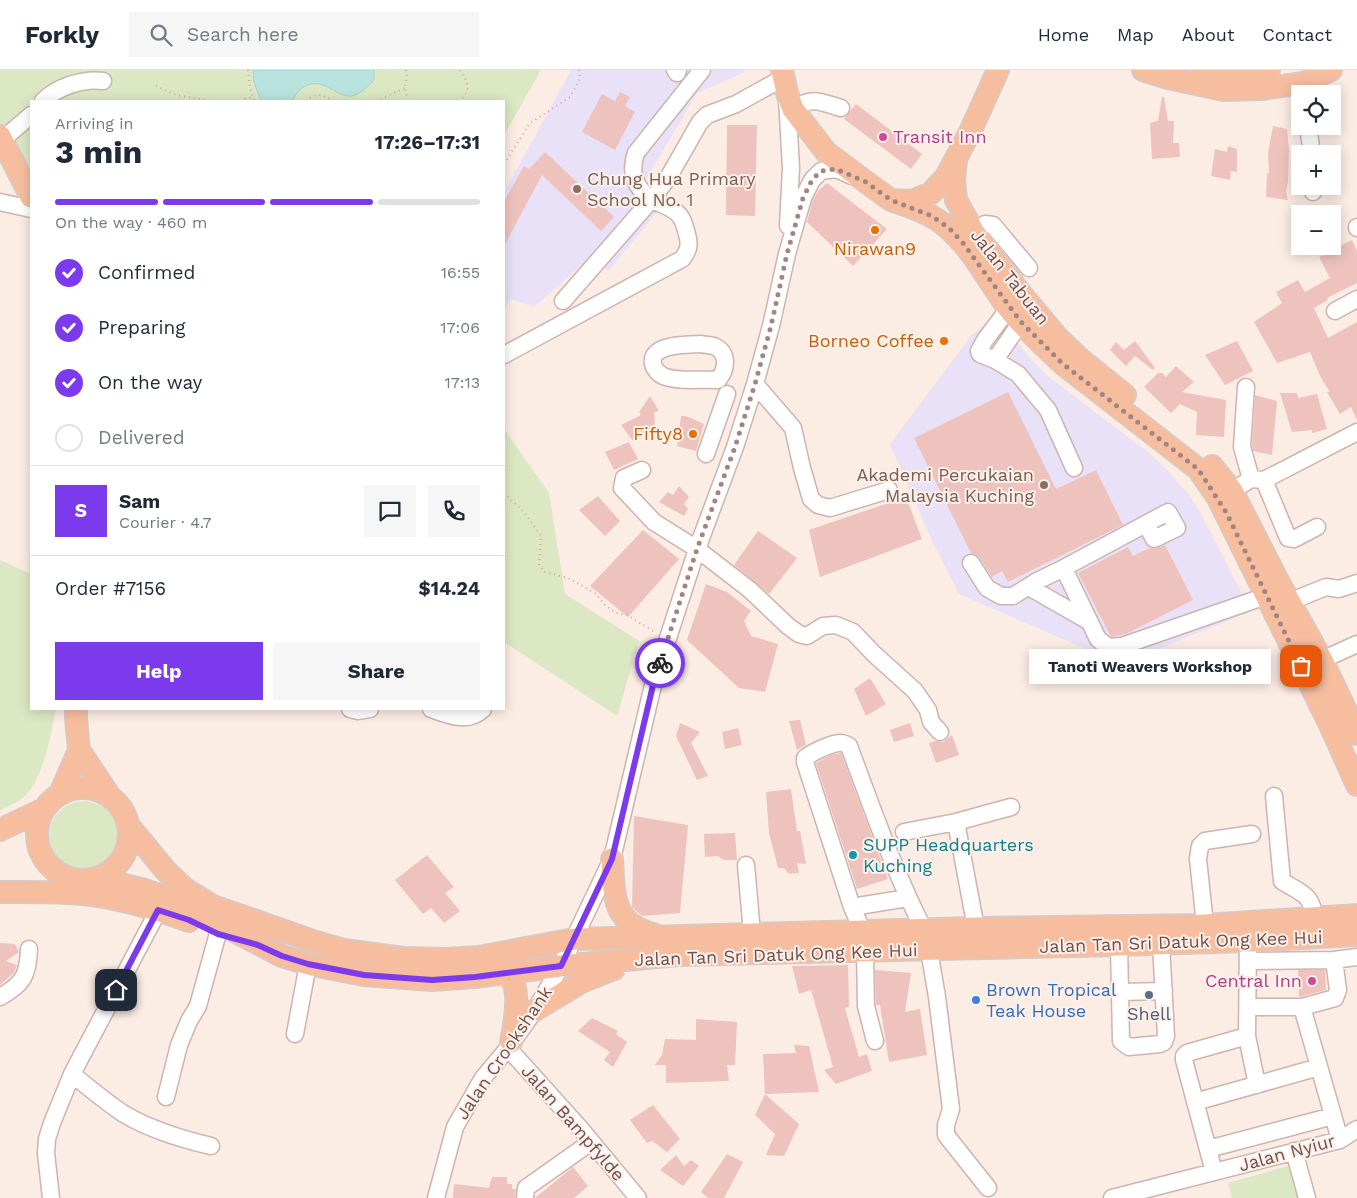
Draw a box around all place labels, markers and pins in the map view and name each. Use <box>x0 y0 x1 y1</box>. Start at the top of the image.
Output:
place label: Transit Inn <box>893 126 987 147</box>
marker: Transit Inn <box>877 131 889 143</box>
place label: Chung Hua Primary School No. 1 <box>587 168 756 210</box>
marker: Chung Hua Primary School No. 1 <box>571 183 583 195</box>
marker: Nirawan9 <box>869 224 881 236</box>
place label: Nirawan9 <box>834 238 916 259</box>
place label: Borneo Coffee <box>808 330 934 351</box>
marker: Borneo Coffee <box>938 335 950 347</box>
place label: Fifty8 <box>633 423 683 444</box>
marker: Fifty8 <box>687 428 699 440</box>
place label: Akademi Percukaian Malaysia Kuching <box>856 464 1034 506</box>
marker: Akademi Percukaian Malaysia Kuching <box>1038 479 1050 491</box>
pin <box>1280 645 1322 687</box>
callout: Tanoti Weavers Workshop <box>1028 648 1271 684</box>
place label: SUPP Headquarters Kuching <box>863 834 1034 876</box>
marker: SUPP Headquarters Kuching <box>847 849 859 861</box>
pin <box>95 969 137 1011</box>
place label: Central Inn <box>1205 970 1302 991</box>
marker: Central Inn <box>1306 975 1318 987</box>
place label: Brown Tropical Teak House <box>986 979 1117 1021</box>
marker: Shell <box>1143 989 1155 1001</box>
marker: Brown Tropical Teak House <box>970 994 982 1006</box>
place label: Shell <box>1127 1003 1172 1024</box>

